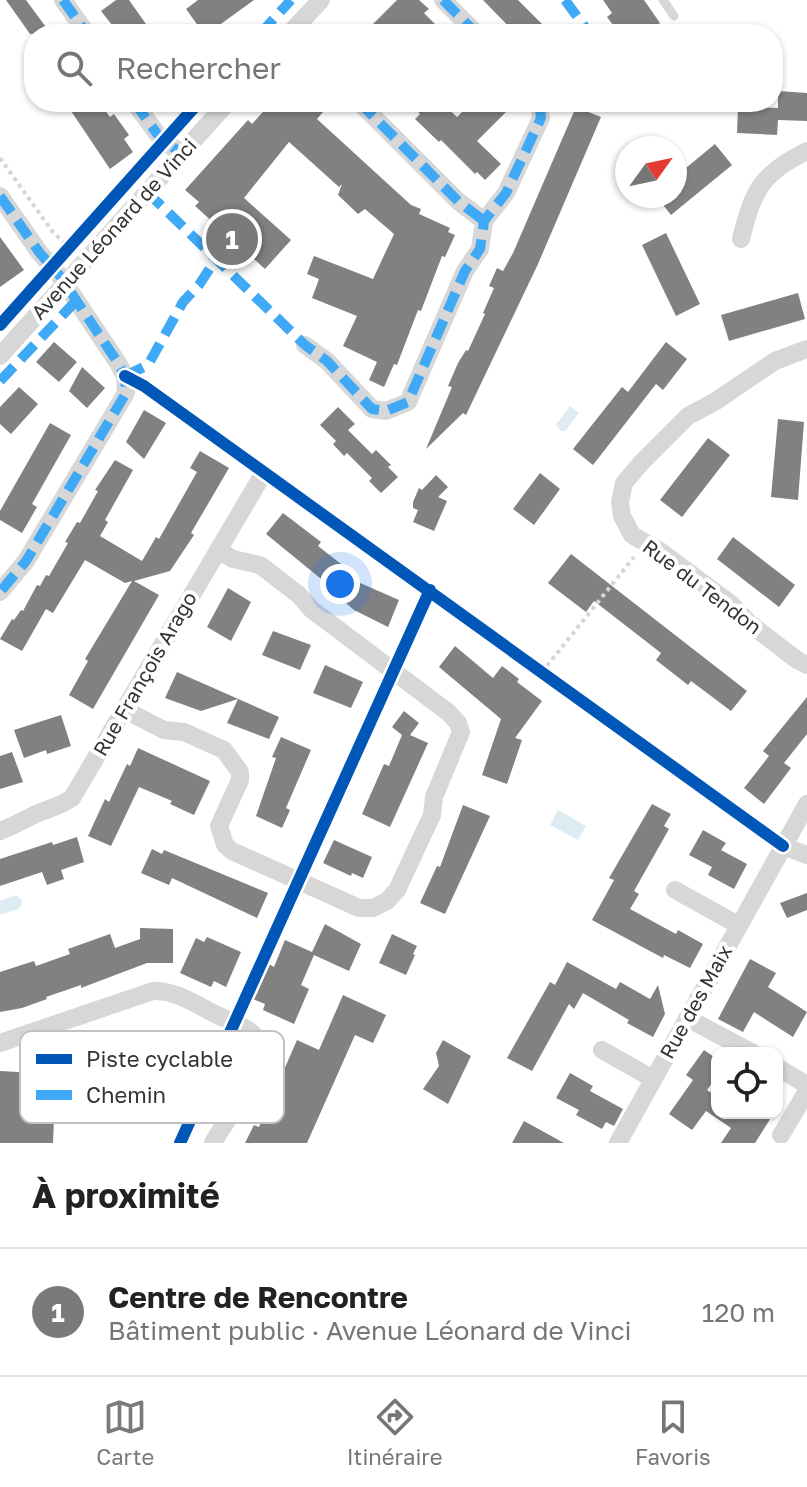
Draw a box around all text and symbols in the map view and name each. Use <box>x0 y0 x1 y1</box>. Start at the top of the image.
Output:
search box <box>24 24 783 112</box>
icon: search <box>52 46 96 90</box>
text: Rechercher <box>116 50 281 86</box>
street label: Avenue Léonard de Vinci <box>26 133 201 324</box>
north arrow <box>615 136 687 208</box>
pin: 1 <box>206 209 258 269</box>
street label: Rue du Tendon <box>639 534 767 639</box>
your location <box>320 564 360 604</box>
street label: Rue François Arago <box>87 587 201 760</box>
street label: Rue des Maix <box>654 940 736 1063</box>
legend <box>20 1031 284 1123</box>
text: Piste cyclable <box>86 1045 233 1072</box>
map controls <box>711 1047 783 1119</box>
button: locate <box>711 1047 783 1119</box>
text: Chemin <box>86 1081 166 1108</box>
text: À proximité <box>32 1175 220 1215</box>
text: Centre de Rencontre <box>108 1279 408 1315</box>
text: 1 <box>51 1297 65 1328</box>
text: 120 m <box>702 1297 775 1328</box>
text: Bâtiment public · Avenue Léonard de Vinci <box>108 1315 632 1346</box>
tab: Carte <box>96 1395 154 1470</box>
tab: Itinéraire <box>347 1395 442 1470</box>
tab: Favoris <box>635 1395 711 1470</box>

